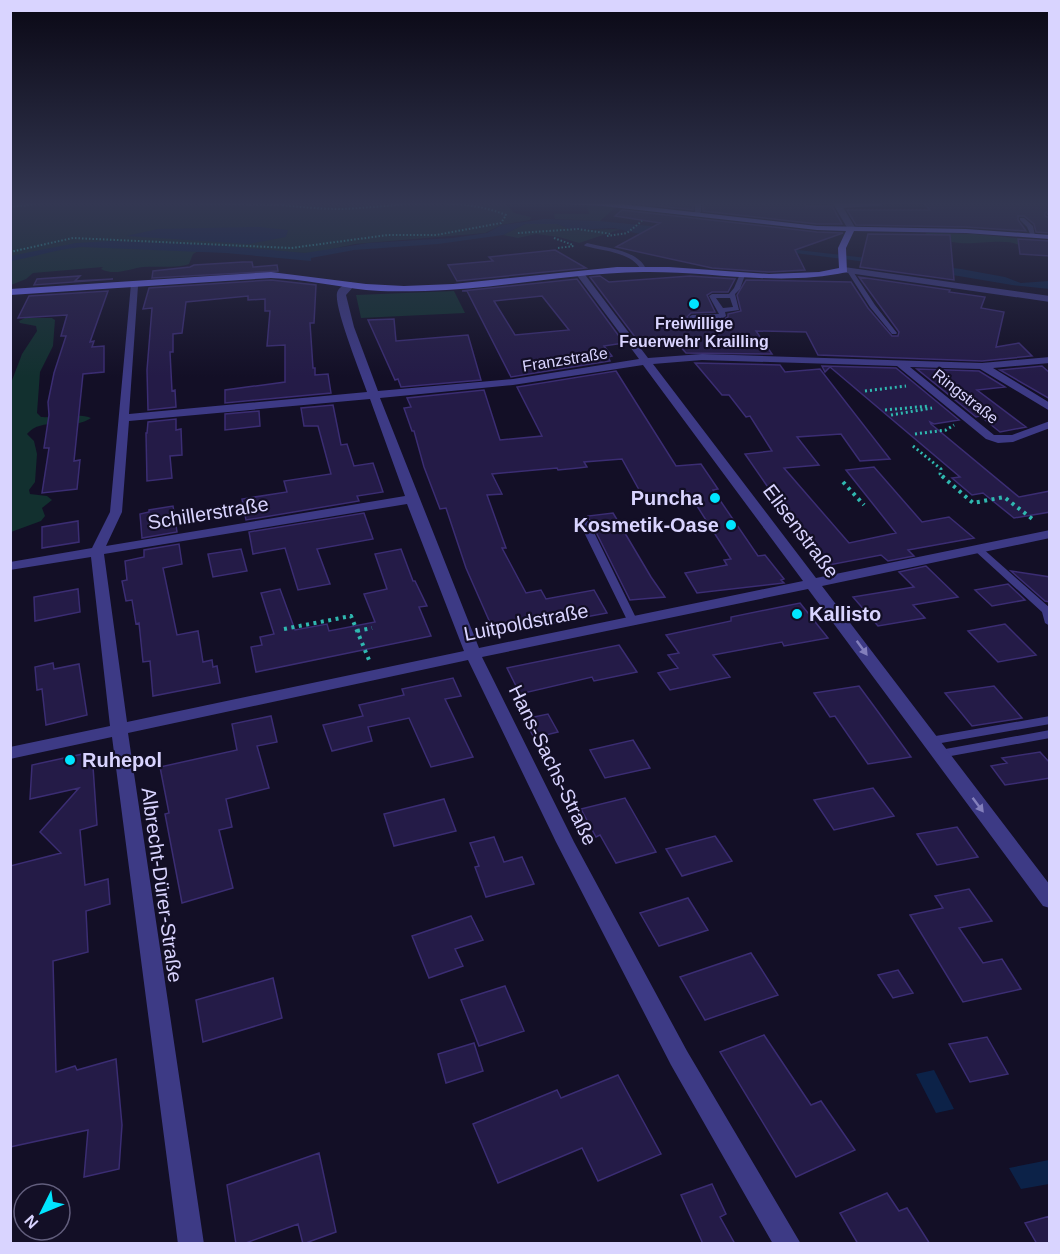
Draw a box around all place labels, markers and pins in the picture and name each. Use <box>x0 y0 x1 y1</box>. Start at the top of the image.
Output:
marker: Freiwillige Feuerwehr Krailling <box>687 297 701 311</box>
place label: Freiwillige Feuerwehr Krailling <box>619 315 769 350</box>
place label: Puncha <box>631 487 704 509</box>
marker: Puncha <box>708 491 722 505</box>
place label: Kosmetik-Oase <box>573 514 719 536</box>
marker: Kosmetik-Oase <box>724 518 738 532</box>
place label: Kallisto <box>809 603 881 625</box>
marker: Kallisto <box>790 607 804 621</box>
place label: Ruhepol <box>82 749 162 771</box>
marker: Ruhepol <box>63 753 77 767</box>

